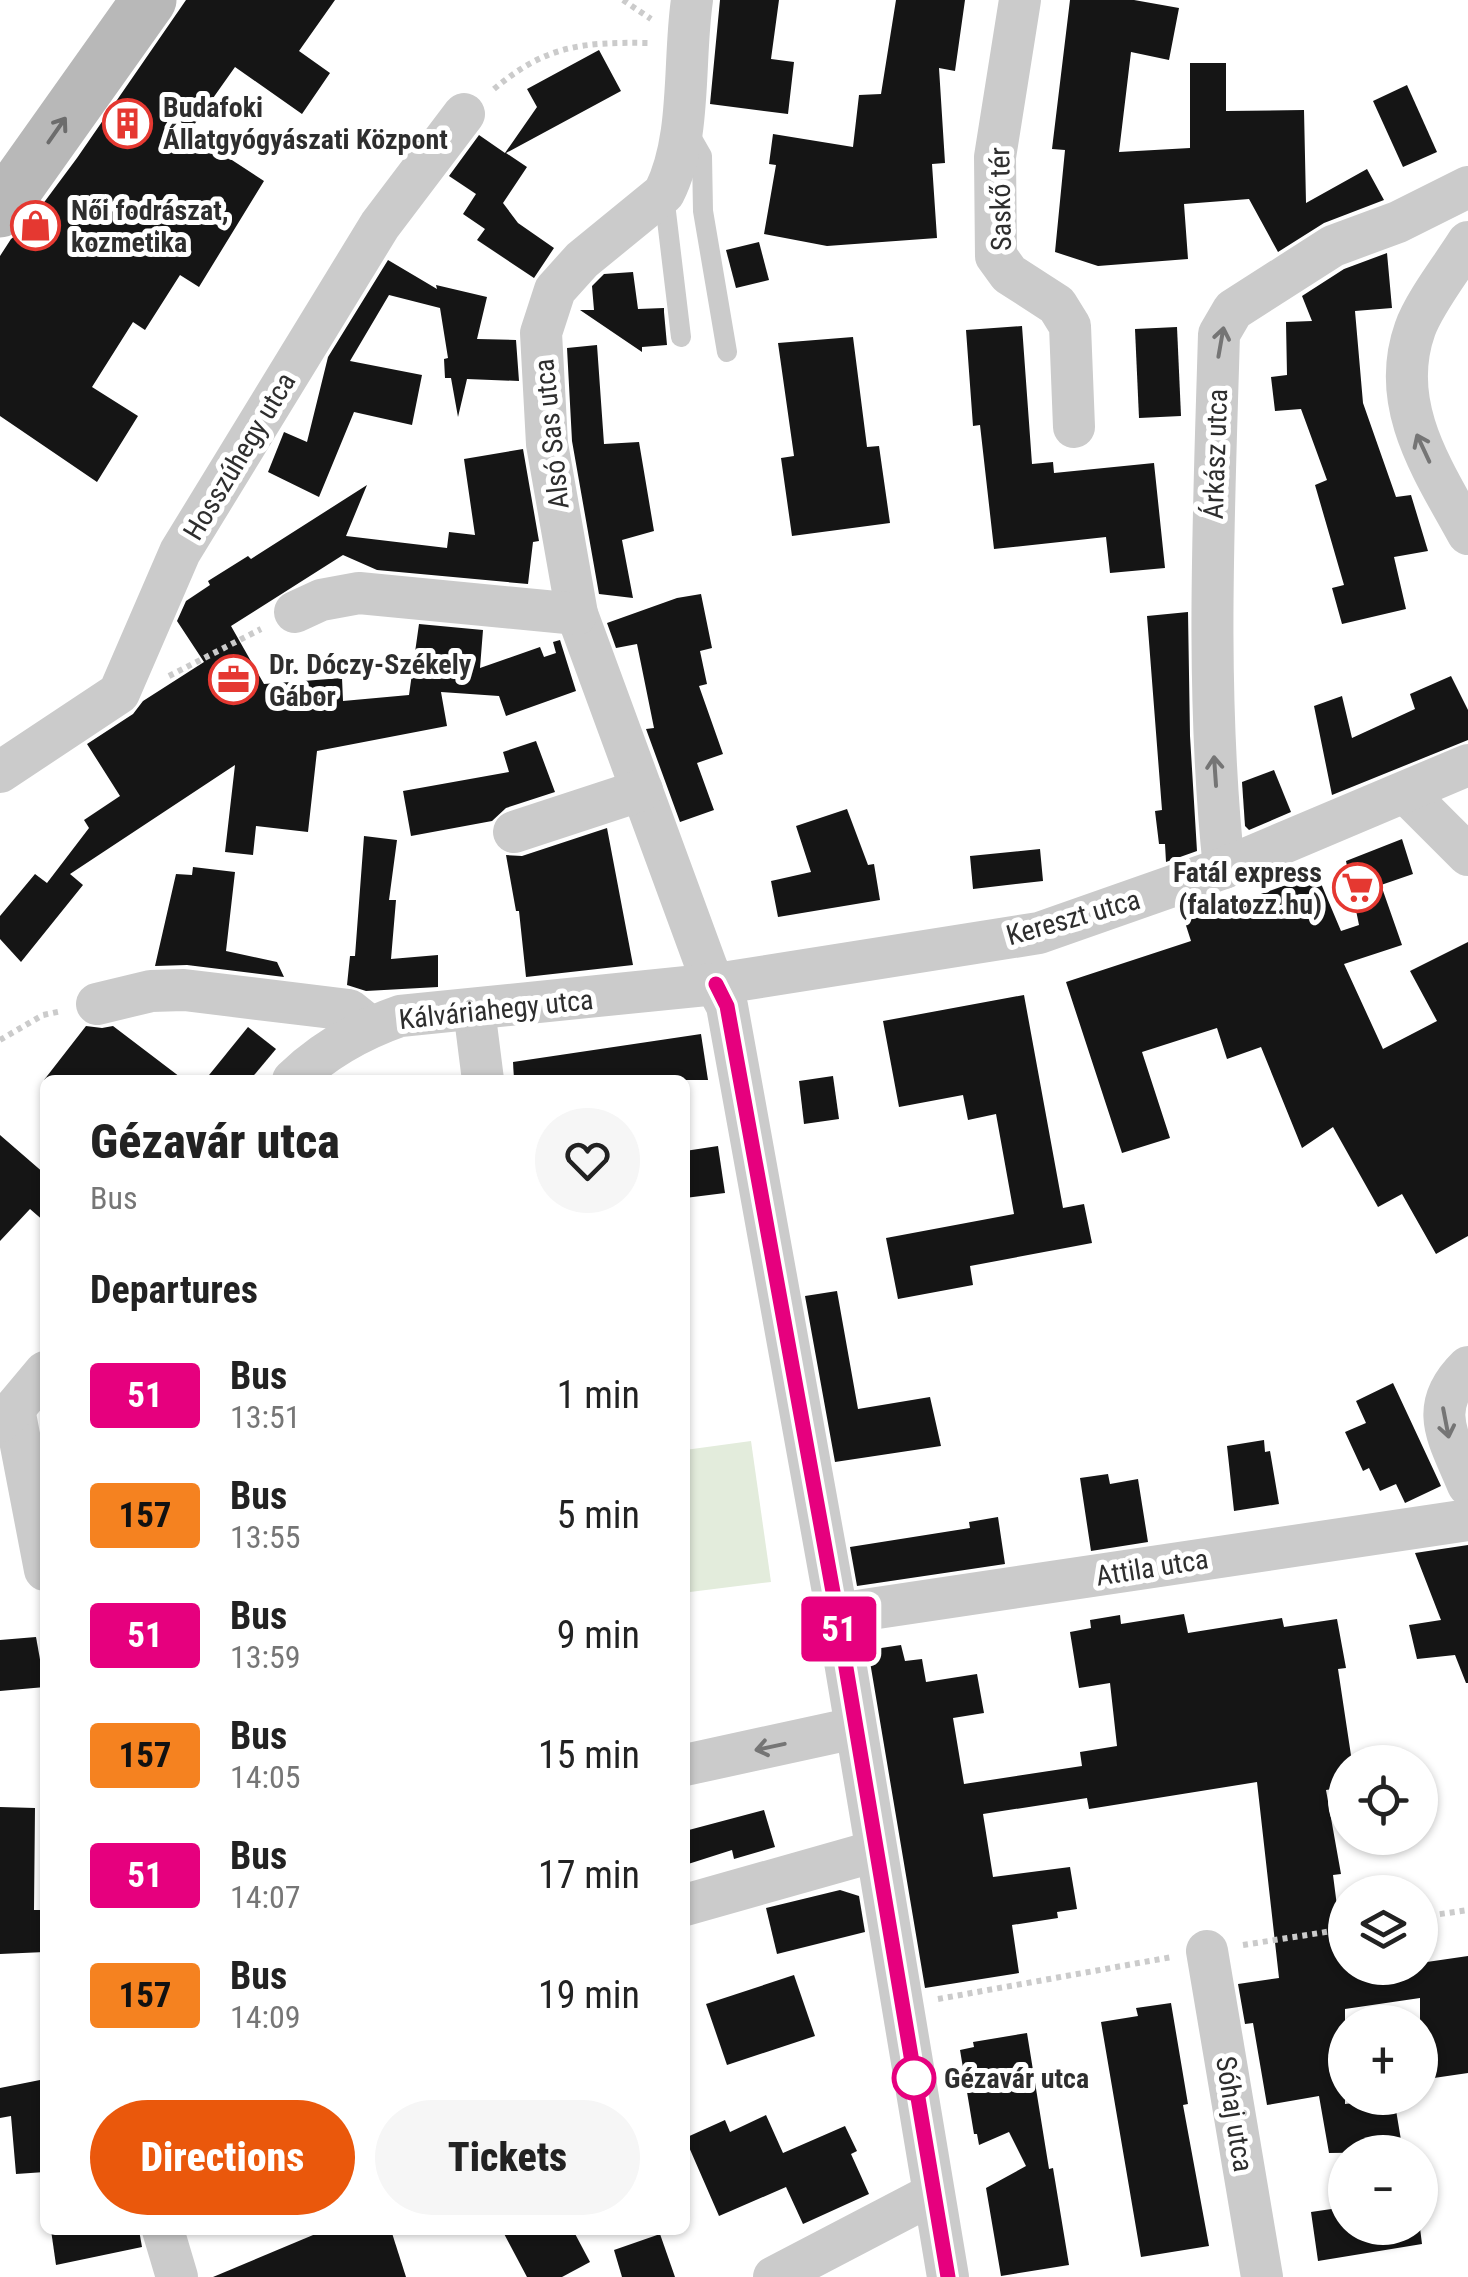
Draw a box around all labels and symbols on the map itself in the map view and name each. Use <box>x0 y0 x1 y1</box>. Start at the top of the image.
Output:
place label: Budafoki Állatgyógyászati Központ <box>163 91 448 156</box>
building icon: Budafoki Állatgyógyászati Központ <box>102 97 154 149</box>
one-way arrow <box>46 117 67 144</box>
street label: Saskő tér <box>983 147 1018 251</box>
place label: Női fodrászat, kozmetika <box>71 194 229 259</box>
shop icon: Női fodrászat, kozmetika <box>10 200 62 252</box>
one-way arrow <box>1212 326 1231 359</box>
street label: Alsó Sas utca <box>527 357 576 511</box>
street label: Hosszúhegy utca <box>176 367 302 546</box>
street label: Árkász utca <box>1197 388 1234 520</box>
one-way arrow <box>1412 434 1431 464</box>
place label: Dr. Dóczy-Székely Gábor <box>269 648 472 713</box>
office icon: Dr. Dóczy-Székely Gábor <box>208 654 260 706</box>
one-way arrow <box>1206 755 1225 787</box>
place label: Fatál express (falatozz.hu) <box>1173 856 1322 921</box>
supermarket icon: Fatál express (falatozz.hu) <box>1331 862 1383 914</box>
street label: Kereszt utca <box>1003 883 1144 952</box>
street label: Kálváriahegy utca <box>397 983 595 1036</box>
one-way arrow <box>1438 1406 1457 1438</box>
street label: Attila utca <box>1094 1542 1211 1593</box>
line badge: 51 <box>794 1596 884 1662</box>
one-way arrow <box>755 1738 787 1757</box>
street label: Sóhaj utca <box>1209 2054 1260 2174</box>
marker: Gézavár utca <box>893 2057 935 2099</box>
place label: Gézavár utca <box>944 2062 1089 2095</box>

